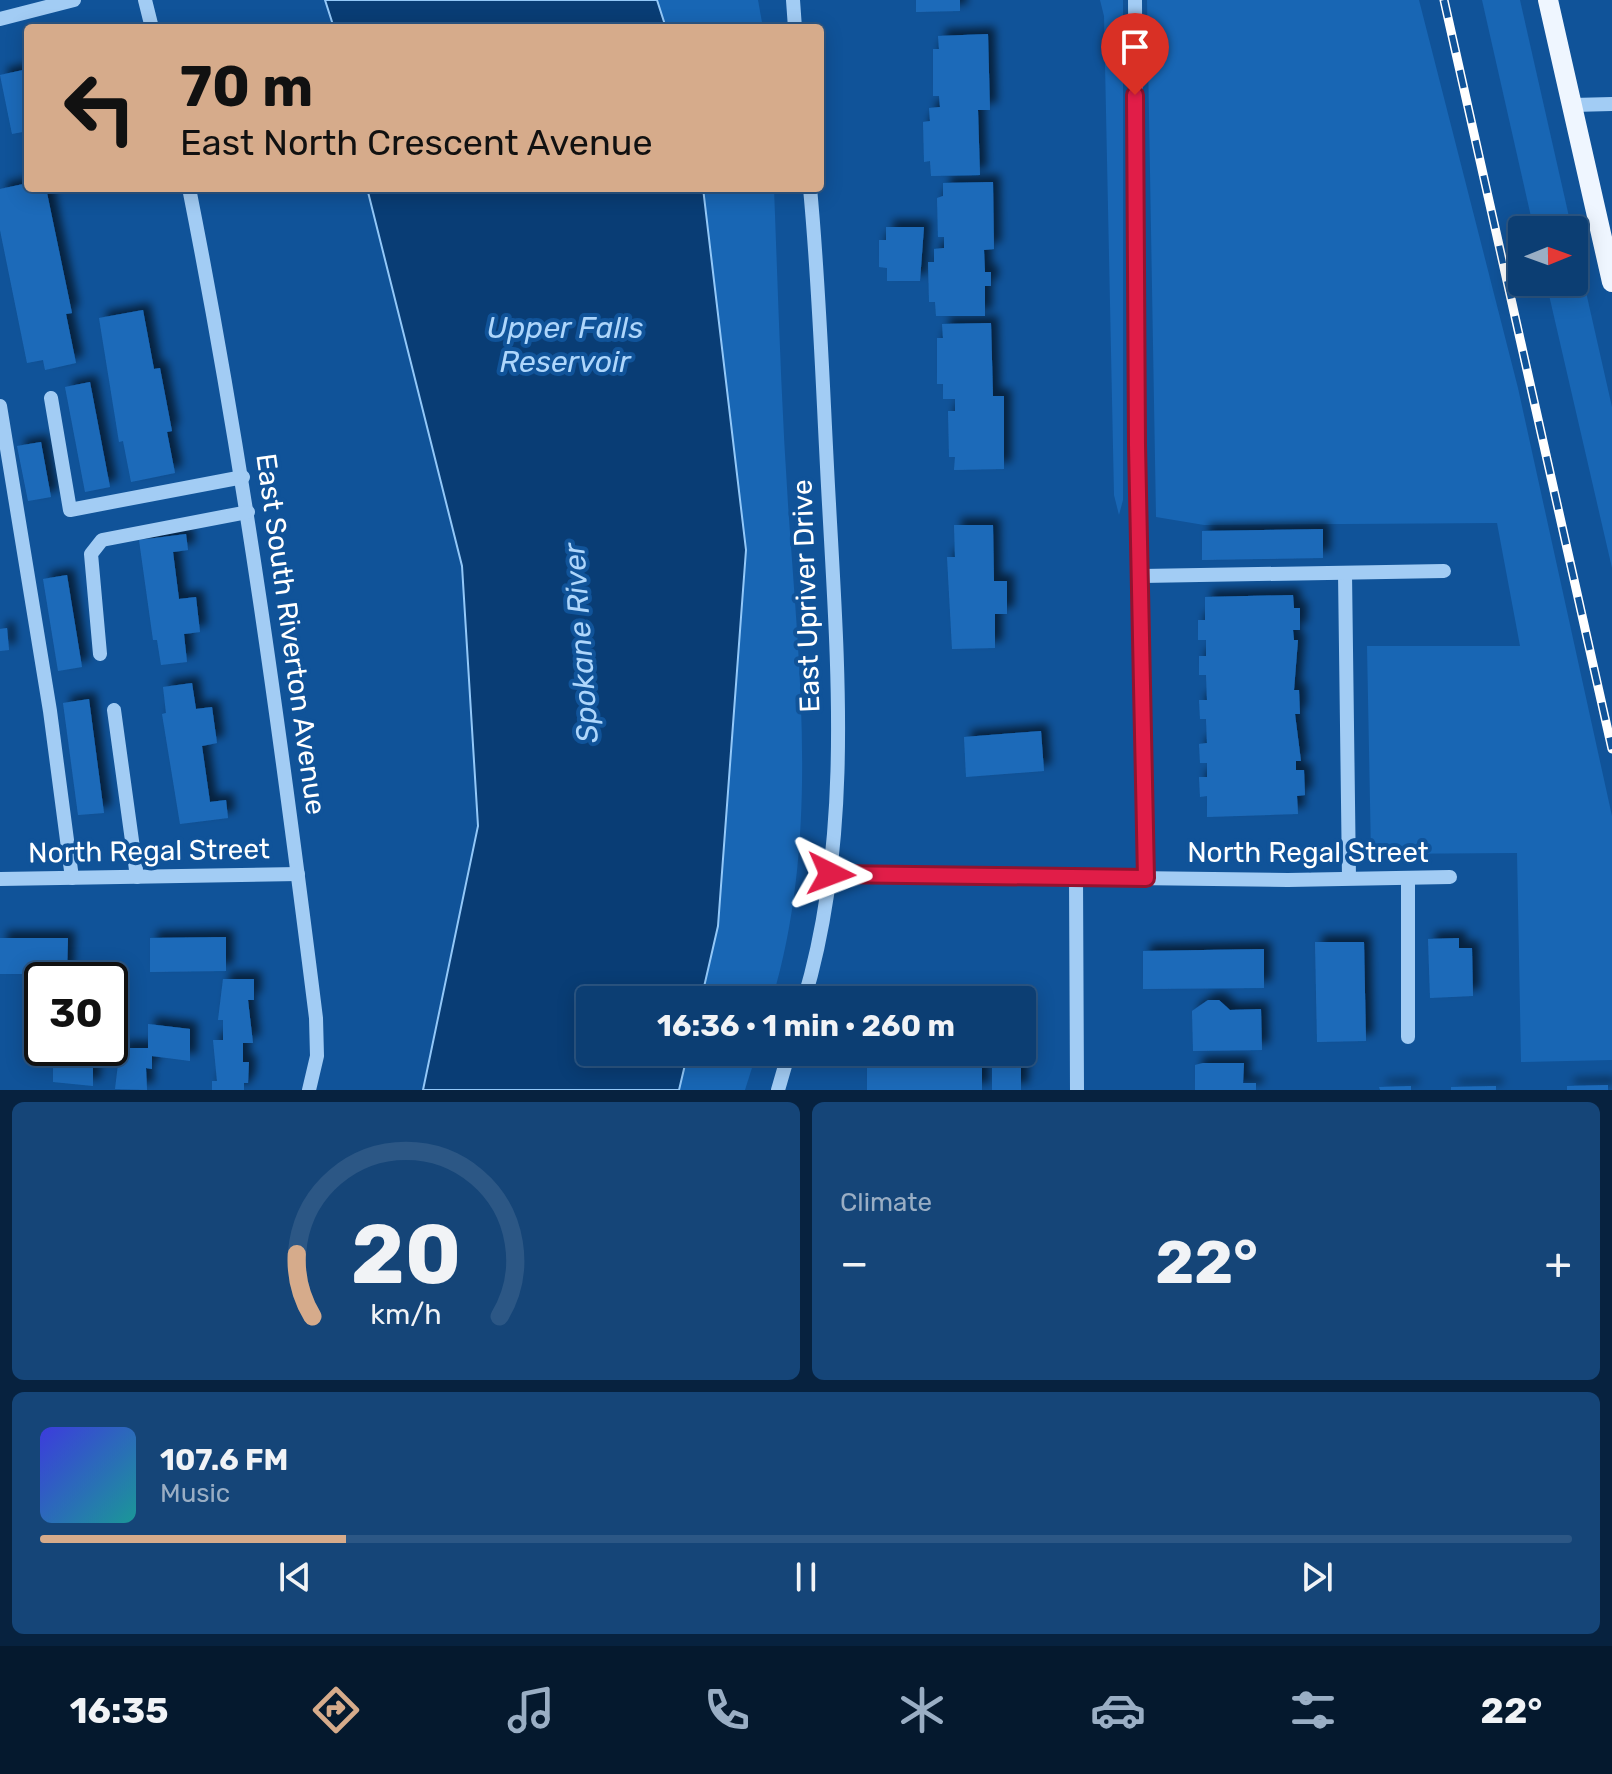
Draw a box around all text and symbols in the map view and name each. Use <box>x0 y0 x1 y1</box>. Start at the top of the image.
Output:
pin <box>1101 13 1169 95</box>
icon: arrive <box>1113 25 1157 69</box>
text: 70 m <box>180 54 313 120</box>
icon: left <box>48 56 152 160</box>
text: East North Crescent Avenue <box>180 121 653 164</box>
north arrow <box>1508 216 1588 296</box>
map controls <box>1508 216 1588 296</box>
water label: Upper Falls Reservoir <box>487 310 643 380</box>
street label: East South Riverton Avenue <box>249 451 333 817</box>
street label: East Upriver Drive <box>785 479 827 713</box>
water label: Spokane River <box>556 540 606 744</box>
street label: North Regal Street <box>28 832 270 870</box>
position arrow <box>789 832 873 916</box>
street label: North Regal Street <box>1187 836 1429 869</box>
speed limit sign: 30 <box>24 962 128 1066</box>
text: 16:36 · 1 min · 260 m <box>657 1008 955 1044</box>
text: Climate <box>840 1187 932 1218</box>
text: 20 <box>351 1205 461 1304</box>
text: 22° <box>1155 1227 1258 1298</box>
text: − <box>840 1237 869 1289</box>
text: + <box>1545 1237 1572 1289</box>
text: km/h <box>370 1297 442 1331</box>
text: 107.6 FM <box>160 1442 288 1478</box>
text: Music <box>160 1478 230 1509</box>
icon: previous <box>273 1555 317 1599</box>
icon: pause <box>784 1555 828 1599</box>
icon: next <box>1295 1555 1339 1599</box>
icon: directions <box>308 1682 364 1738</box>
icon: music <box>503 1682 559 1738</box>
icon: phone <box>699 1682 755 1738</box>
icon: climate <box>894 1682 950 1738</box>
icon: car <box>1090 1682 1146 1738</box>
icon: filters <box>1285 1682 1341 1738</box>
text: 16:35 <box>70 1689 169 1732</box>
text: 22° <box>1481 1689 1542 1732</box>

